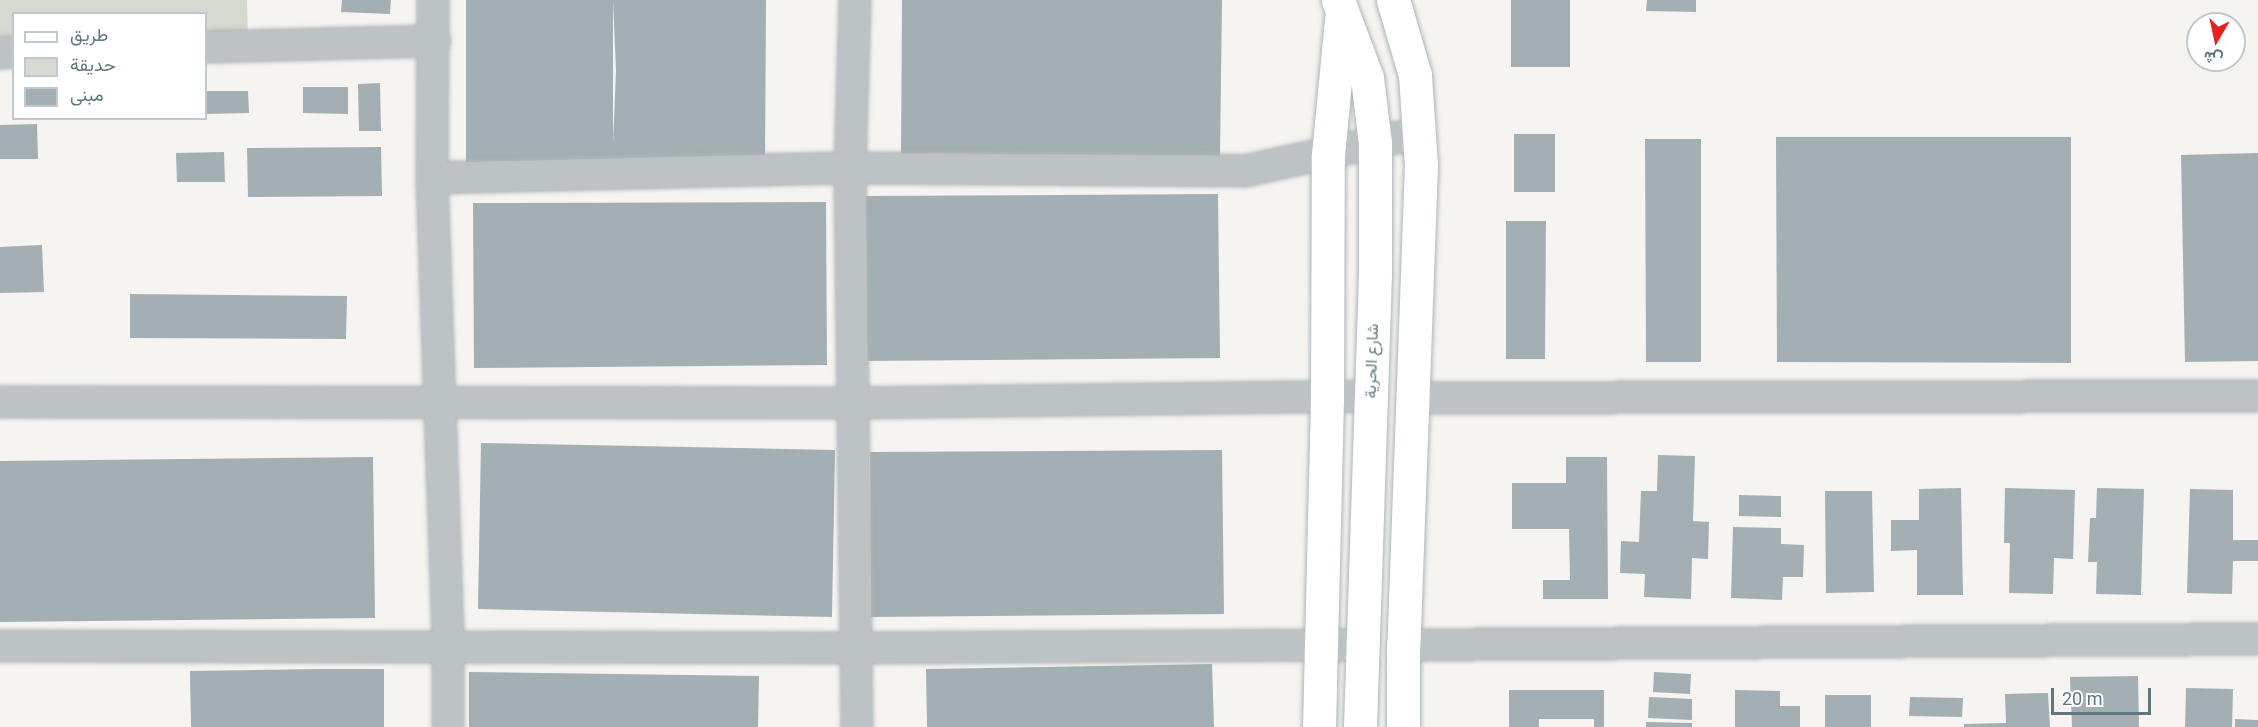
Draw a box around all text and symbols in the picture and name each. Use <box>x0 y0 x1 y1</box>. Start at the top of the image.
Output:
legend <box>12 12 207 120</box>
north arrow <box>2186 12 2246 72</box>
text: طريق <box>70 24 108 45</box>
text: ش <box>2202 47 2224 69</box>
text: حديقة <box>70 54 116 75</box>
text: مبنى <box>70 84 104 105</box>
street label: شارع الحرية <box>1361 323 1383 399</box>
scale bar <box>2054 676 2154 714</box>
text: 20 m <box>2062 688 2102 709</box>

